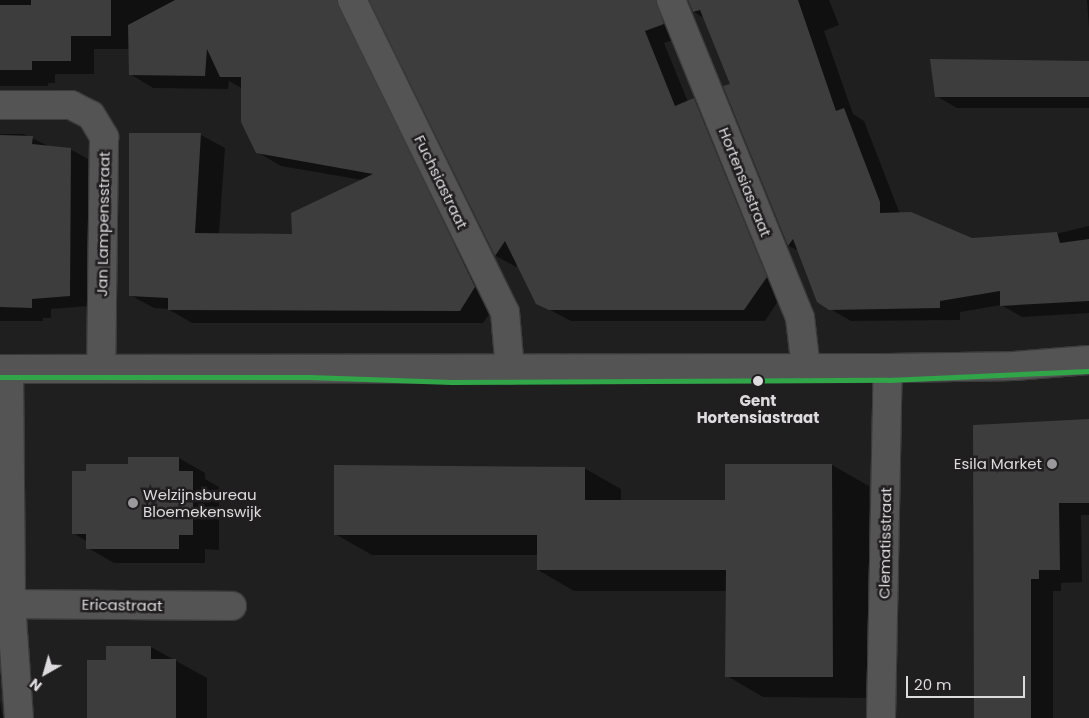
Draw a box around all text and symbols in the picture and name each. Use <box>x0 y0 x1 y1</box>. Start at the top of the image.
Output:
street label: Hortensiastraat <box>715 125 775 239</box>
street label: Fuchsiastraat <box>411 132 471 232</box>
street label: Jan Lampensstraat <box>93 151 113 297</box>
marker: Gent Hortensiastraat <box>750 373 766 389</box>
place label: Gent Hortensiastraat <box>697 391 819 426</box>
place label: Esila Market <box>954 455 1042 473</box>
marker: Esila Market <box>1046 458 1058 470</box>
place label: Welzijnsbureau Bloemekenswijk <box>143 485 261 520</box>
street label: Clematisstraat <box>875 487 895 599</box>
marker: Welzijnsbureau Bloemekenswijk <box>127 497 139 509</box>
street label: Ericastraat <box>81 595 163 615</box>
north arrow <box>20 648 70 698</box>
scale bar <box>909 666 1028 698</box>
text: N <box>25 674 46 696</box>
text: 20 m <box>914 674 952 695</box>

